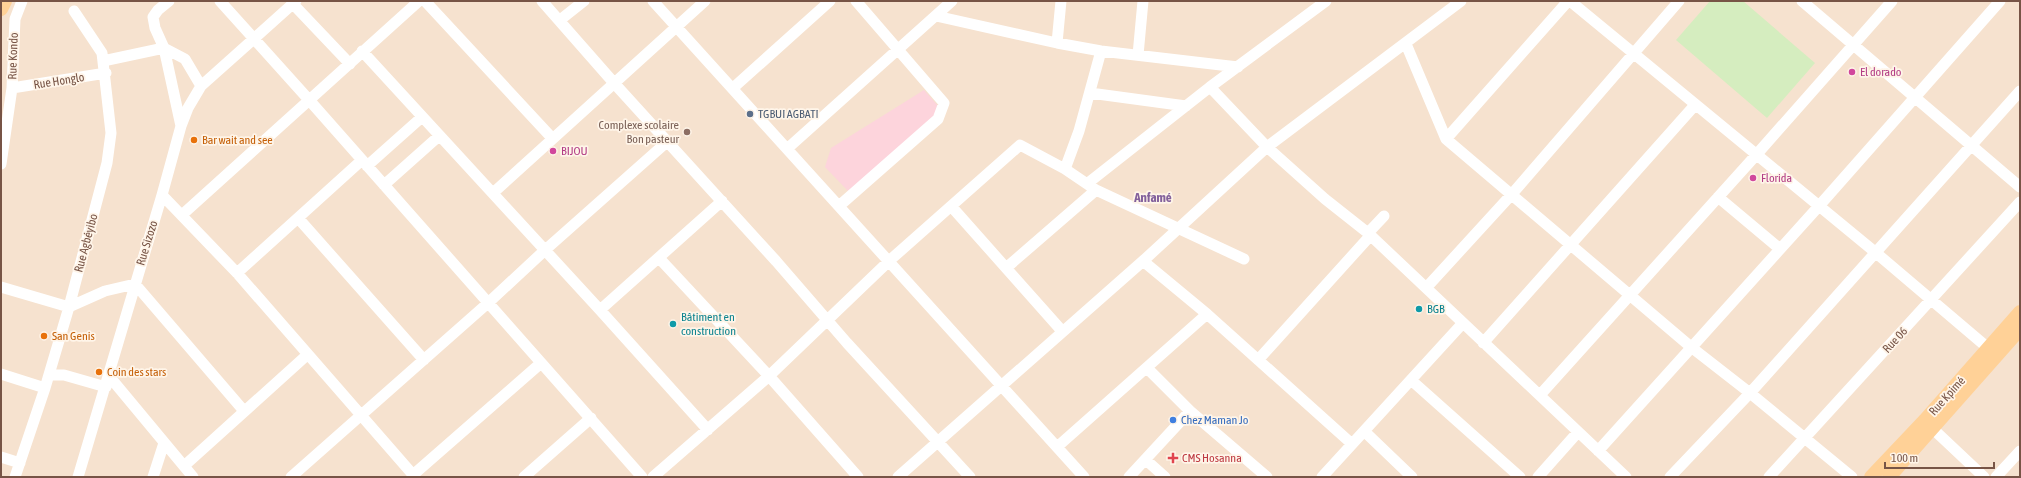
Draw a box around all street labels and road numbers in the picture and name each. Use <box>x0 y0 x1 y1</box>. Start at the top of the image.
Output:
street label: Rue Kondo <box>5 32 21 80</box>
street label: Rue Honglo <box>33 70 86 92</box>
street label: Rue Agbéyibo <box>71 212 101 274</box>
street label: Rue Sizozo <box>134 218 161 267</box>
street label: Rue 06 <box>1880 324 1911 356</box>
street label: Rue Kpimé <box>1926 374 1968 418</box>

